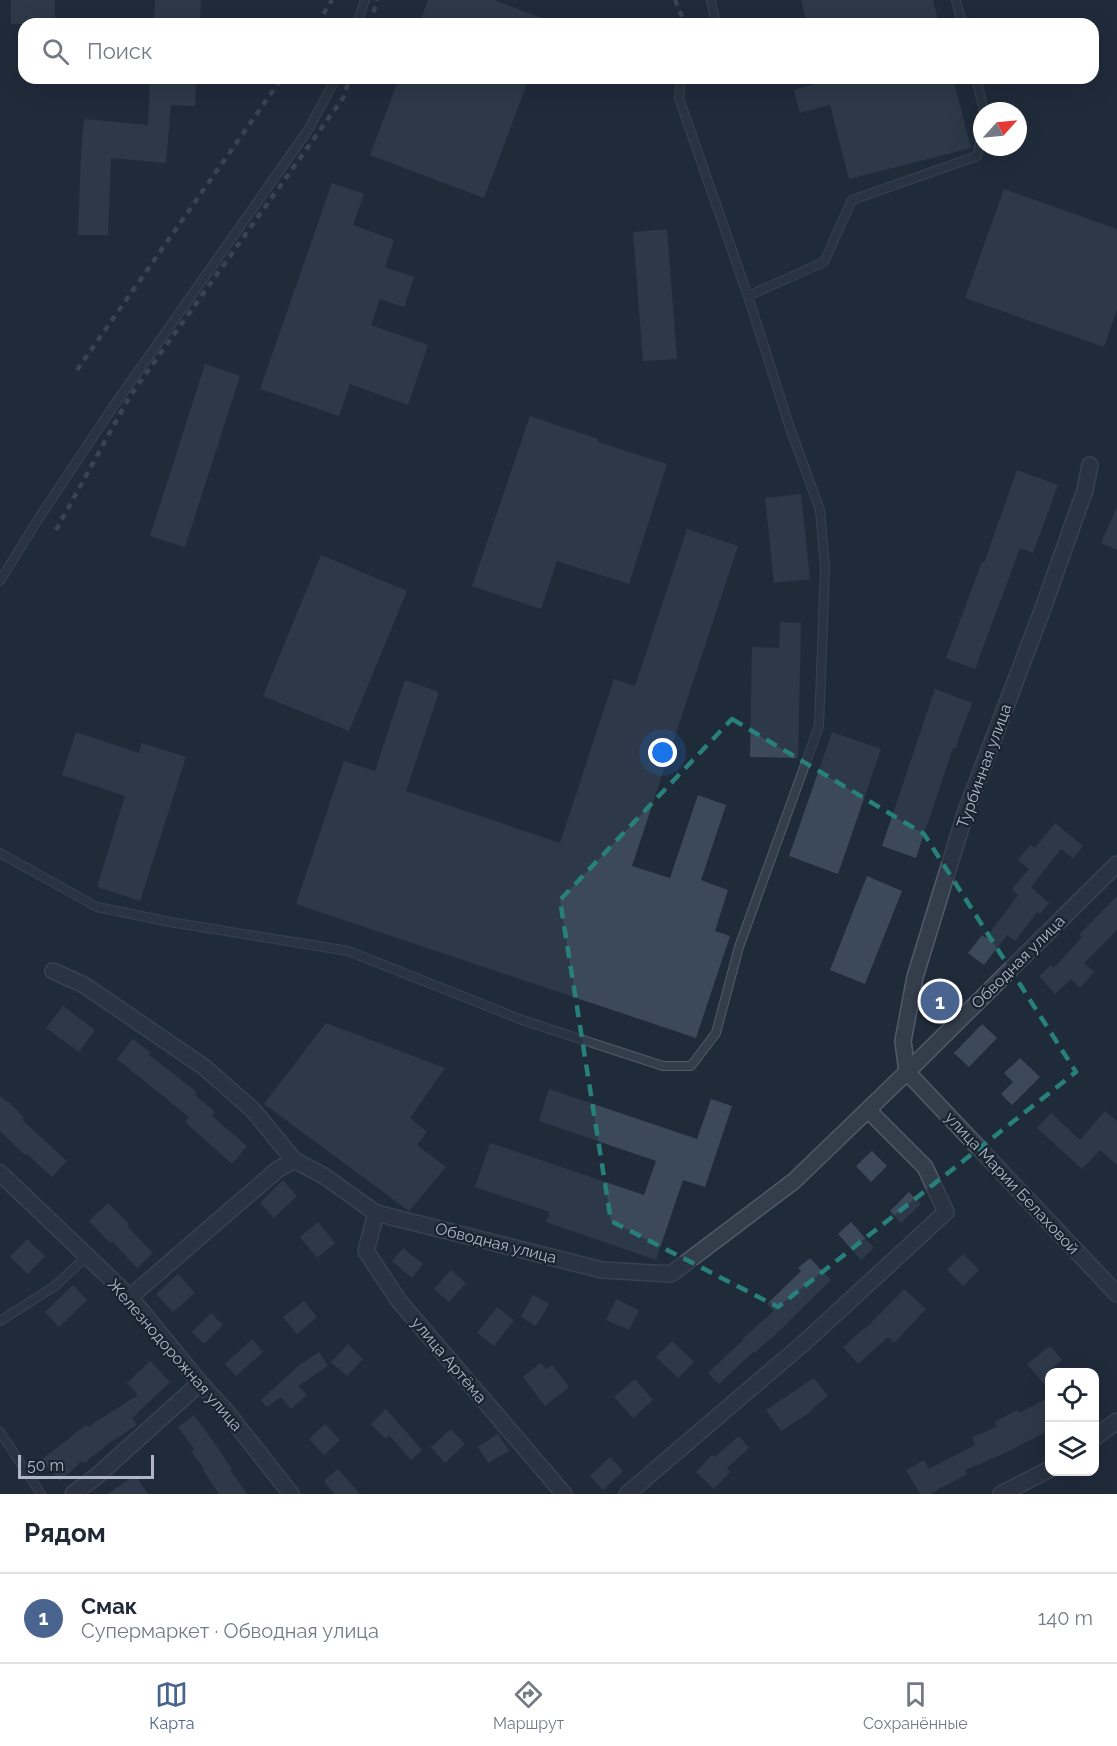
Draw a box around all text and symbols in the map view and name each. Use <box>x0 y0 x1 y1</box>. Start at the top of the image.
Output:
search box <box>18 18 1099 84</box>
icon: search <box>39 35 72 68</box>
text: Поиск <box>87 38 152 64</box>
north arrow <box>973 102 1027 156</box>
street label: Турбинная улица <box>953 701 1015 831</box>
your location <box>648 738 677 767</box>
street label: Обводная улица <box>967 911 1069 1013</box>
pin: 1 <box>920 978 960 1024</box>
street label: улица Марии Белаховой <box>941 1108 1083 1258</box>
street label: Обводная улица <box>433 1219 559 1267</box>
street label: Железнодорожная улица <box>104 1275 246 1435</box>
street label: улица Артёма <box>407 1313 491 1407</box>
map controls <box>1045 1368 1099 1476</box>
button: locate <box>1045 1368 1099 1422</box>
button: layers <box>1045 1422 1099 1476</box>
scale bar <box>18 1452 154 1480</box>
text: 50 m <box>27 1456 64 1475</box>
text: Рядом <box>24 1518 106 1548</box>
text: Смак <box>81 1593 137 1619</box>
text: 1 <box>39 1606 48 1630</box>
text: 140 m <box>1038 1606 1093 1630</box>
text: Супермаркет · Обводная улица <box>81 1619 379 1643</box>
tab: Карта <box>149 1678 194 1733</box>
tab: Маршрут <box>493 1678 564 1733</box>
tab: Сохранённые <box>863 1678 968 1733</box>

